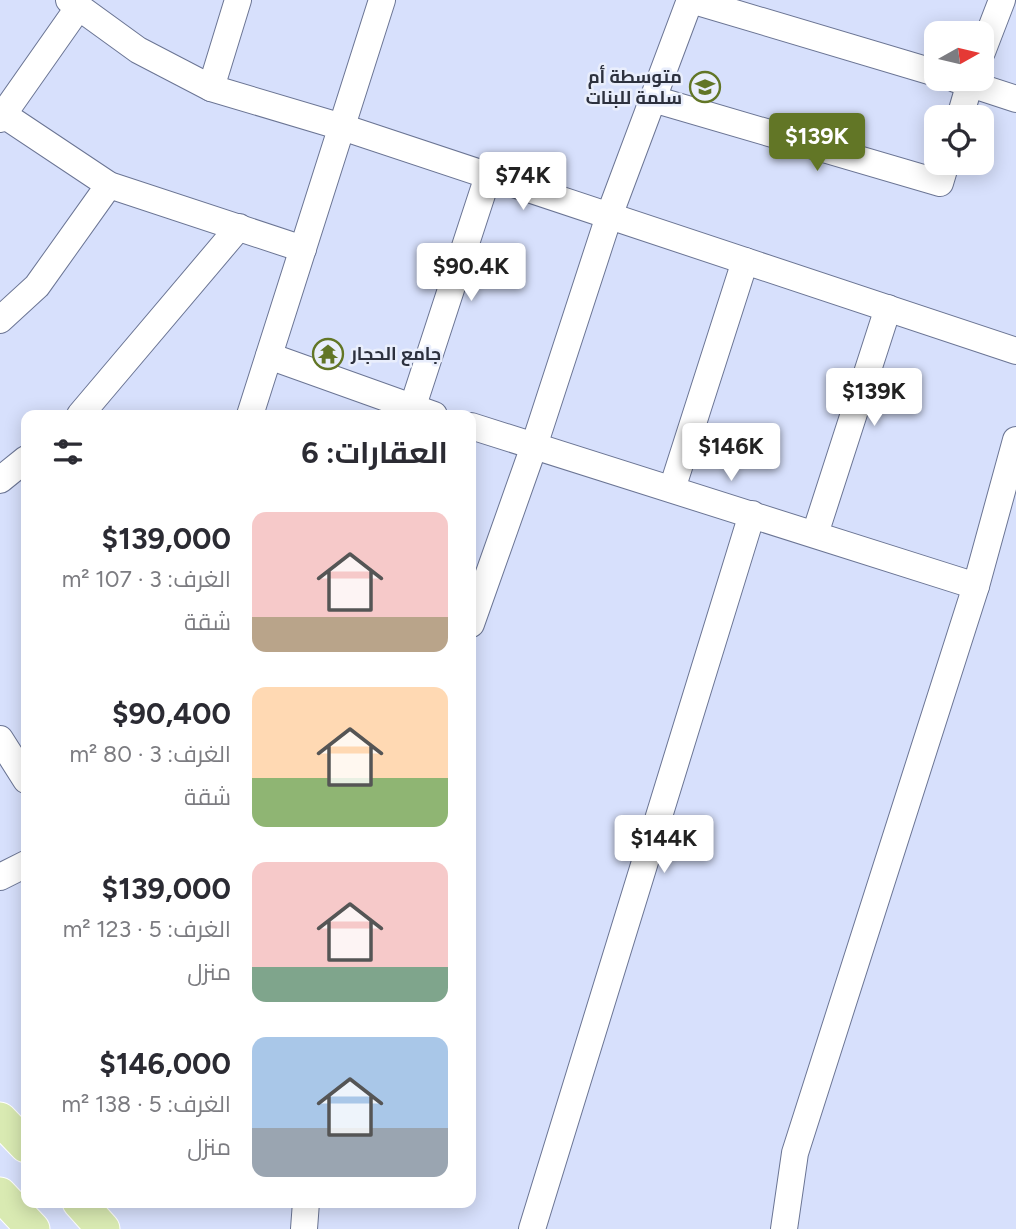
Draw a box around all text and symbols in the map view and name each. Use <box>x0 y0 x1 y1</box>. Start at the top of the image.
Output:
north arrow <box>924 21 994 91</box>
map controls <box>924 21 994 175</box>
place label: متوسطة أم سلمة للبنات <box>586 64 682 109</box>
school or university icon: متوسطة أم سلمة للبنات <box>688 70 722 104</box>
button: locate <box>924 105 994 175</box>
pin: $139K <box>768 114 866 173</box>
text: $139K <box>785 122 849 150</box>
pin: $74K <box>482 152 564 212</box>
text: $74K <box>495 161 551 189</box>
pin: $90.4K <box>414 244 528 303</box>
text: $90.4K <box>433 252 509 280</box>
temple icon: جامع الحجار <box>311 337 345 371</box>
place label: جامع الحجار <box>350 343 441 366</box>
pin: $139K <box>825 368 923 428</box>
text: $139K <box>842 377 906 405</box>
pin: $146K <box>682 424 780 483</box>
text: $146K <box>698 432 764 460</box>
icon: filters <box>49 433 87 471</box>
text: العقارات: 6 <box>301 434 448 471</box>
text: $139,000 <box>102 520 231 557</box>
icon: home <box>308 540 392 624</box>
text: الغرف: 3 · 107 m² <box>62 565 231 593</box>
text: شقة <box>184 608 231 636</box>
text: $90,400 <box>112 695 231 732</box>
icon: home <box>308 715 392 799</box>
text: الغرف: 3 · 80 m² <box>70 740 231 768</box>
text: شقة <box>184 783 231 811</box>
pin: $144K <box>615 816 713 875</box>
text: $144K <box>631 824 697 852</box>
text: $139,000 <box>102 870 231 907</box>
icon: home <box>308 890 392 974</box>
text: الغرف: 5 · 123 m² <box>63 915 231 943</box>
text: منزل <box>187 958 231 986</box>
text: $146,000 <box>99 1045 231 1082</box>
icon: home <box>308 1065 392 1149</box>
text: الغرف: 5 · 138 m² <box>62 1090 231 1118</box>
text: منزل <box>187 1133 231 1161</box>

